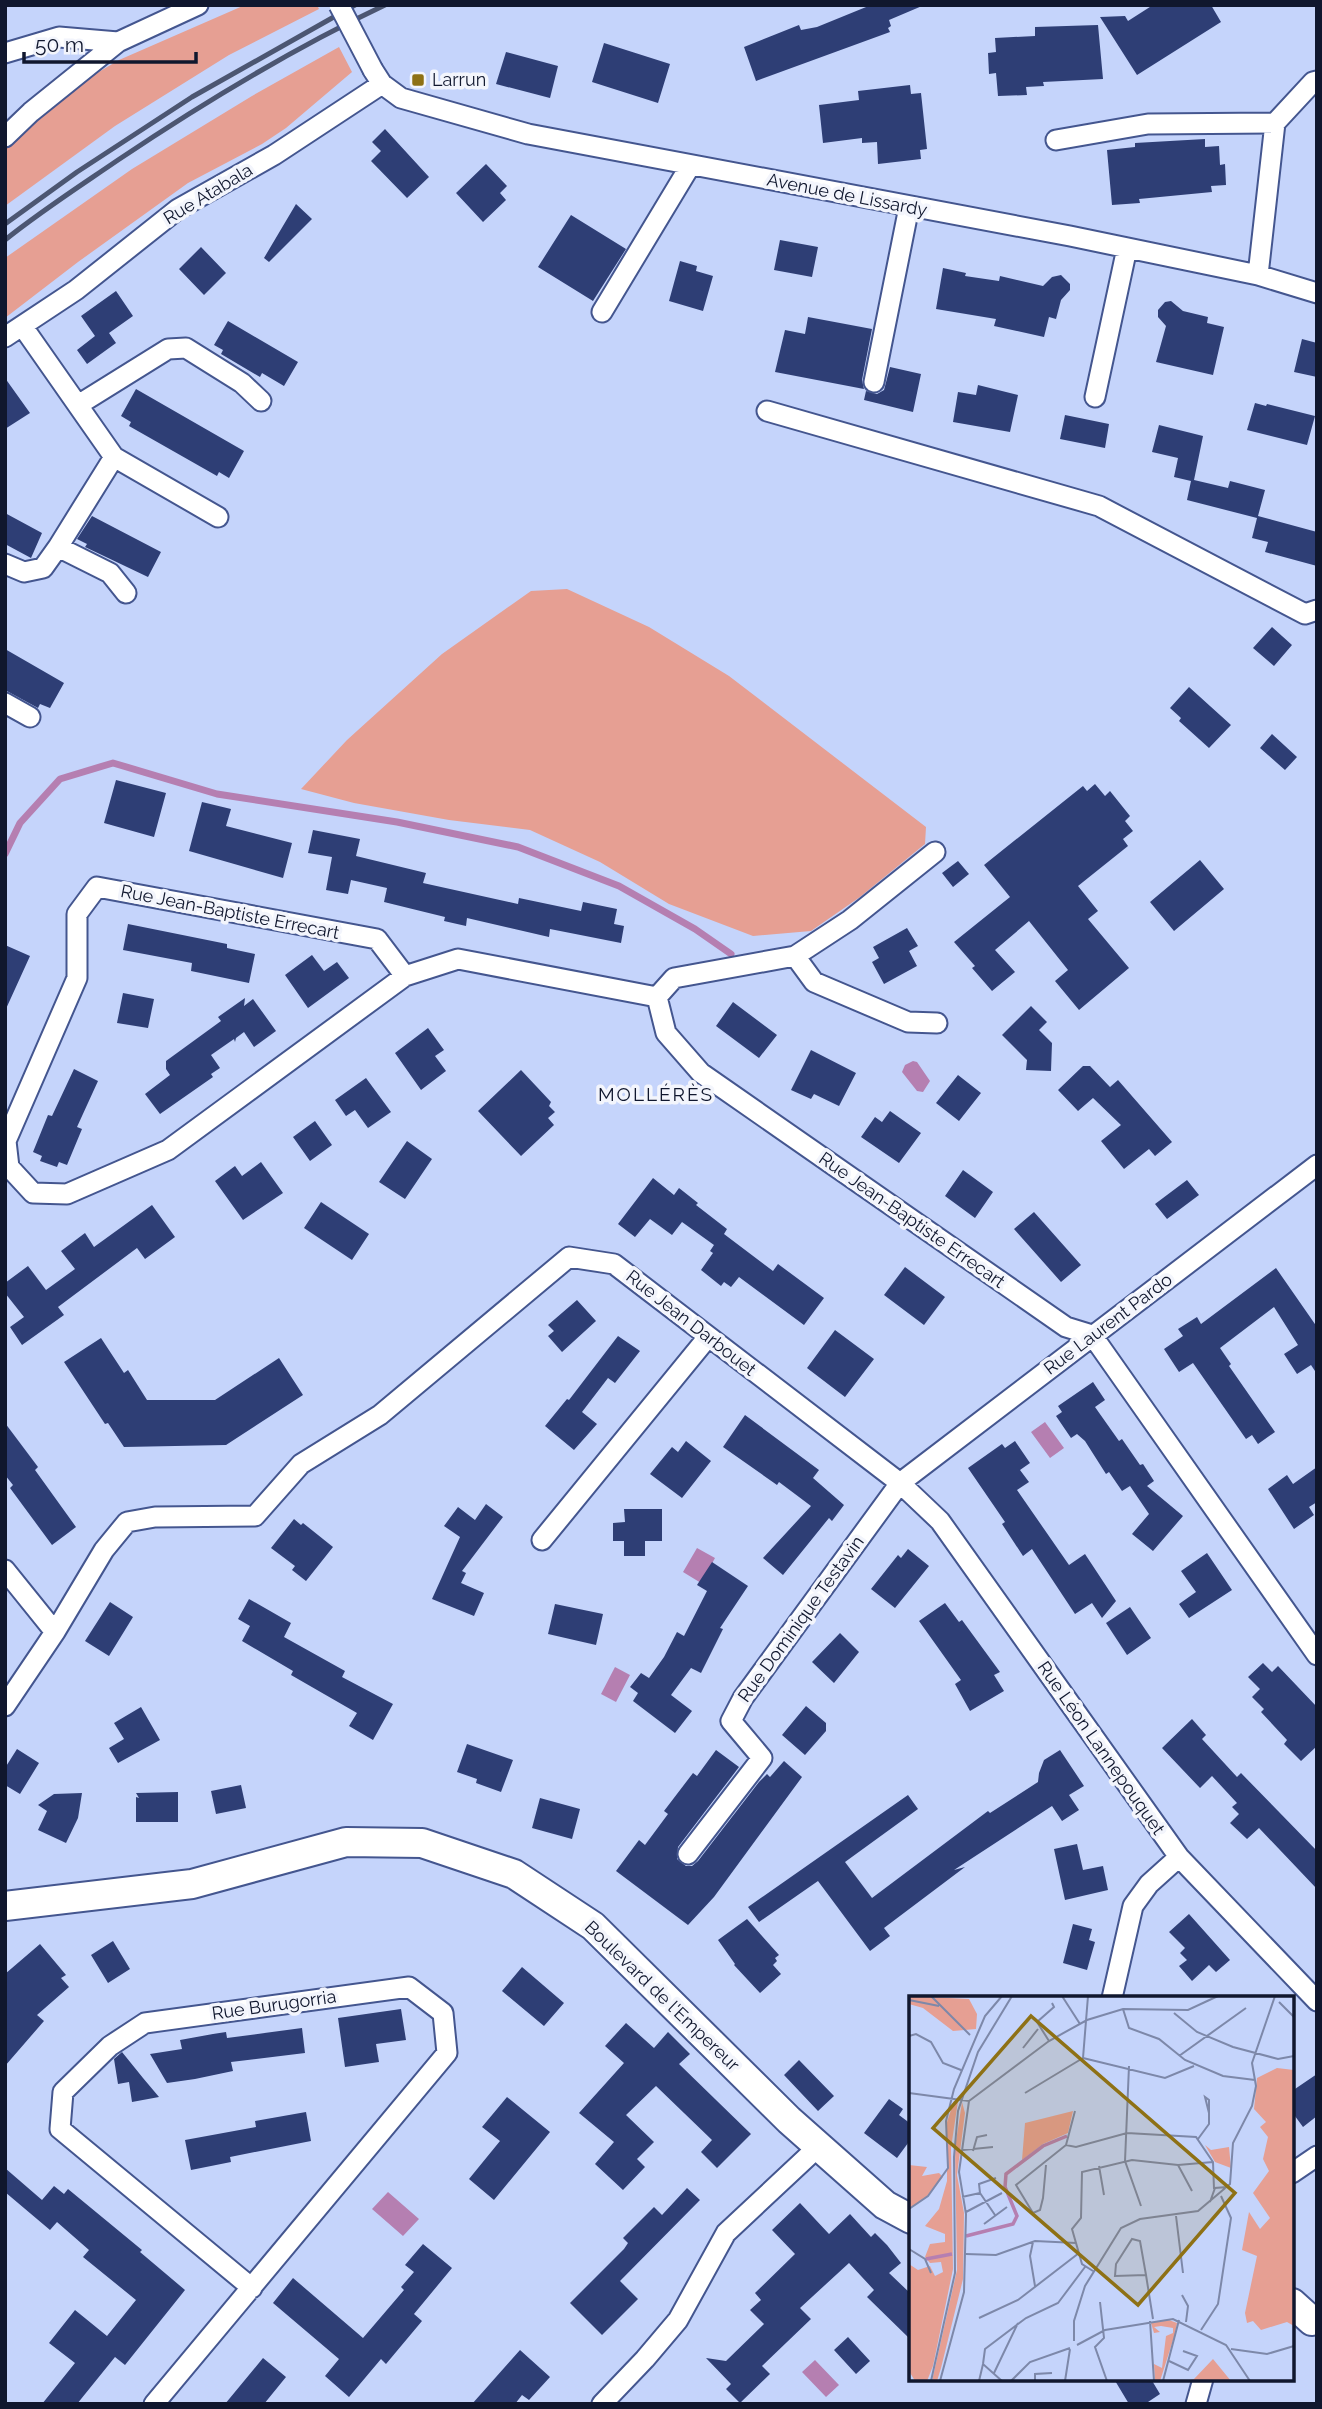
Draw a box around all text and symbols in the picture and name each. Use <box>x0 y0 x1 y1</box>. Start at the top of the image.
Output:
scale bar <box>24 21 196 65</box>
text: 50 m <box>35 32 84 57</box>
place label: Larrun <box>432 69 486 90</box>
marker: Larrun <box>410 72 426 88</box>
street label: Rue Atabala <box>159 159 256 228</box>
street label: Avenue de Lissardy <box>765 169 929 220</box>
street label: Rue Jean-Baptiste Errecart <box>119 880 341 943</box>
district label: MOLLÉRÈS <box>598 1083 714 1105</box>
street label: Rue Jean-Baptiste Errecart <box>815 1147 1009 1292</box>
street label: Rue Jean Darbouet <box>622 1265 760 1380</box>
street label: Rue Laurent Pardo <box>1040 1268 1176 1379</box>
street label: Rue Dominique Testavin <box>733 1532 868 1706</box>
street label: Rue Léon Lannepouquet <box>1034 1657 1169 1838</box>
street label: Boulevard de l'Empereur <box>581 1916 745 2076</box>
street label: Rue Burugorria <box>210 1985 337 2024</box>
inset map <box>909 1996 1294 2381</box>

